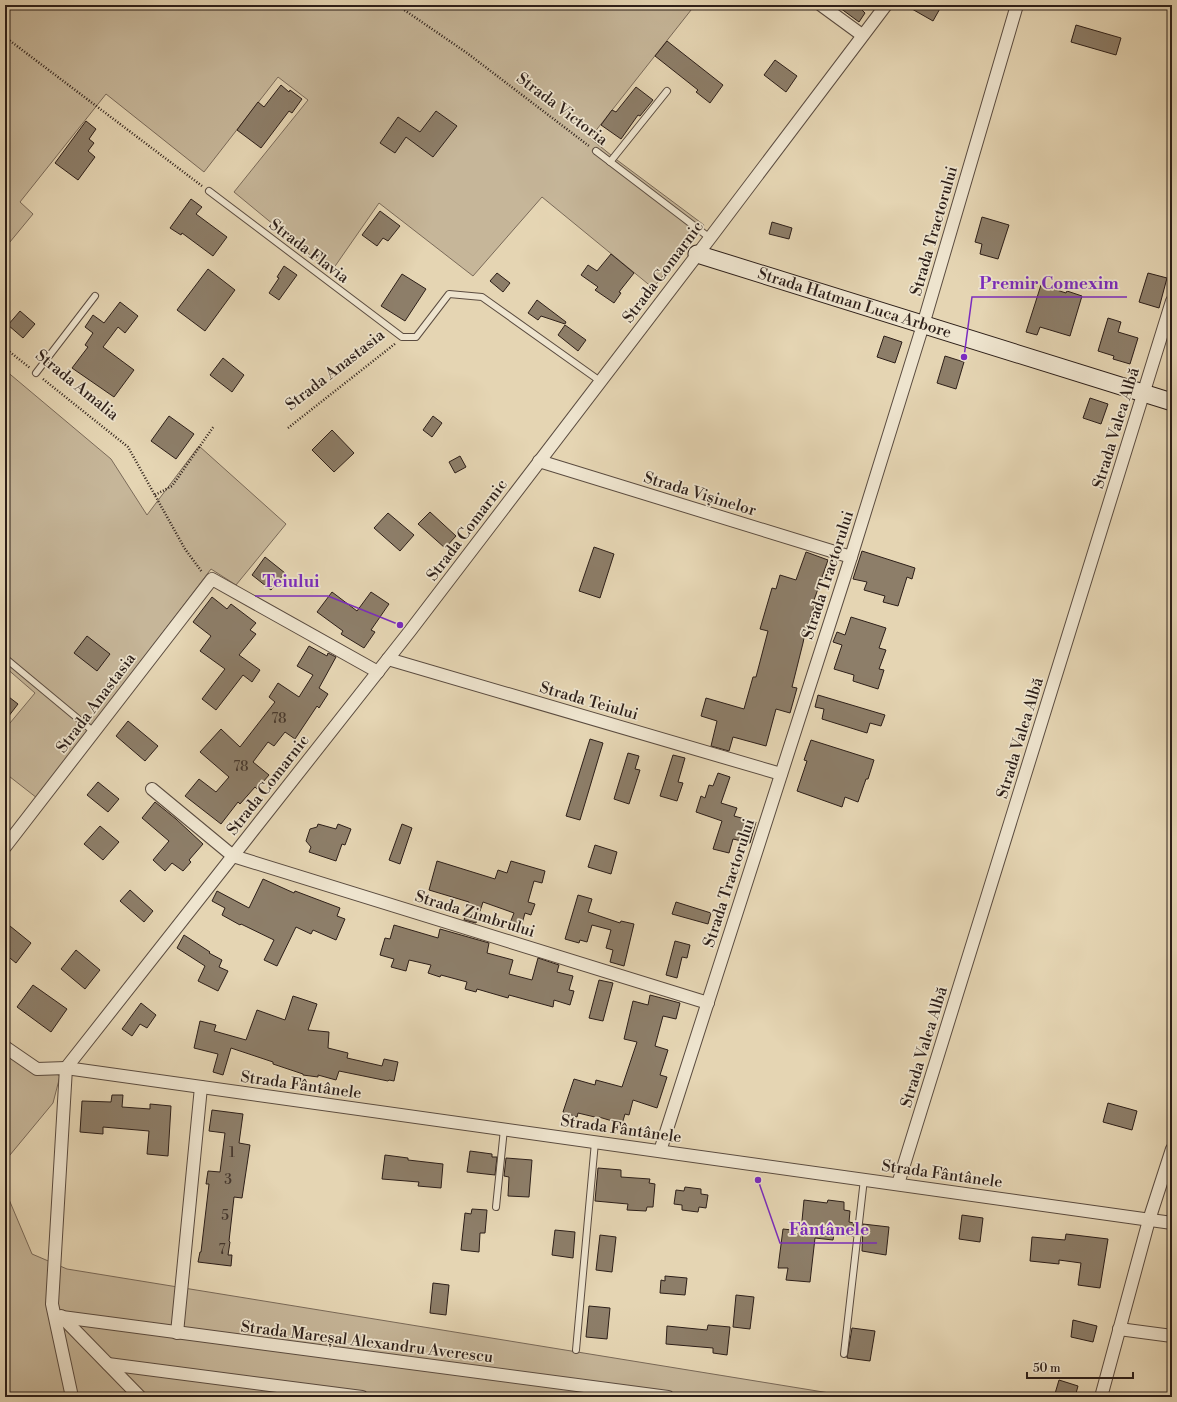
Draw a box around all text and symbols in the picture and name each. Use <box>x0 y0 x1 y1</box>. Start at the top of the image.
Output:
street label: Strada Victoria <box>512 68 612 150</box>
street label: Strada Tractorului <box>906 164 962 298</box>
street label: Strada Flavia <box>265 214 354 288</box>
street label: Strada Comarnic <box>618 217 708 327</box>
street label: Strada Hatman Luca Arbore <box>755 264 954 343</box>
callout: Premir Comexim <box>972 268 1127 297</box>
text: Premir Comexim <box>979 273 1119 295</box>
street label: Strada Anastasia <box>281 324 389 415</box>
street label: Strada Amalia <box>31 345 123 425</box>
street label: Strada Valea Albă <box>1088 364 1144 491</box>
street label: Strada Vișinelor <box>641 467 759 521</box>
street label: Strada Comarnic <box>422 475 512 585</box>
street label: Strada Tractorului <box>798 508 858 642</box>
callout: Teiului <box>255 567 328 596</box>
text: Teiului <box>262 571 320 593</box>
street label: Strada Anastasia <box>52 648 141 757</box>
street label: Strada Valea Albă <box>992 674 1048 801</box>
street label: Strada Teiului <box>537 677 641 725</box>
house number: 78 <box>271 710 287 728</box>
street label: Strada Comarnic <box>222 731 314 839</box>
house number: 78 <box>233 758 249 776</box>
street label: Strada Tractorului <box>699 816 759 950</box>
street label: Strada Zimbrului <box>412 886 538 942</box>
street label: Strada Valea Albă <box>896 983 952 1110</box>
street label: Strada Fântânele <box>239 1067 363 1103</box>
street label: Strada Fântânele <box>559 1111 683 1147</box>
house number: 1 <box>229 1144 235 1162</box>
street label: Strada Fântânele <box>880 1156 1004 1192</box>
house number: 3 <box>224 1171 232 1189</box>
house number: 5 <box>221 1207 229 1225</box>
callout: Fântânele <box>780 1214 877 1243</box>
text: Fântânele <box>789 1219 869 1241</box>
house number: 7 <box>218 1241 226 1259</box>
street label: Strada Mareșal Alexandru Averescu <box>240 1317 494 1367</box>
scale bar <box>1027 1354 1133 1380</box>
text: 50 m <box>1033 1361 1061 1376</box>

